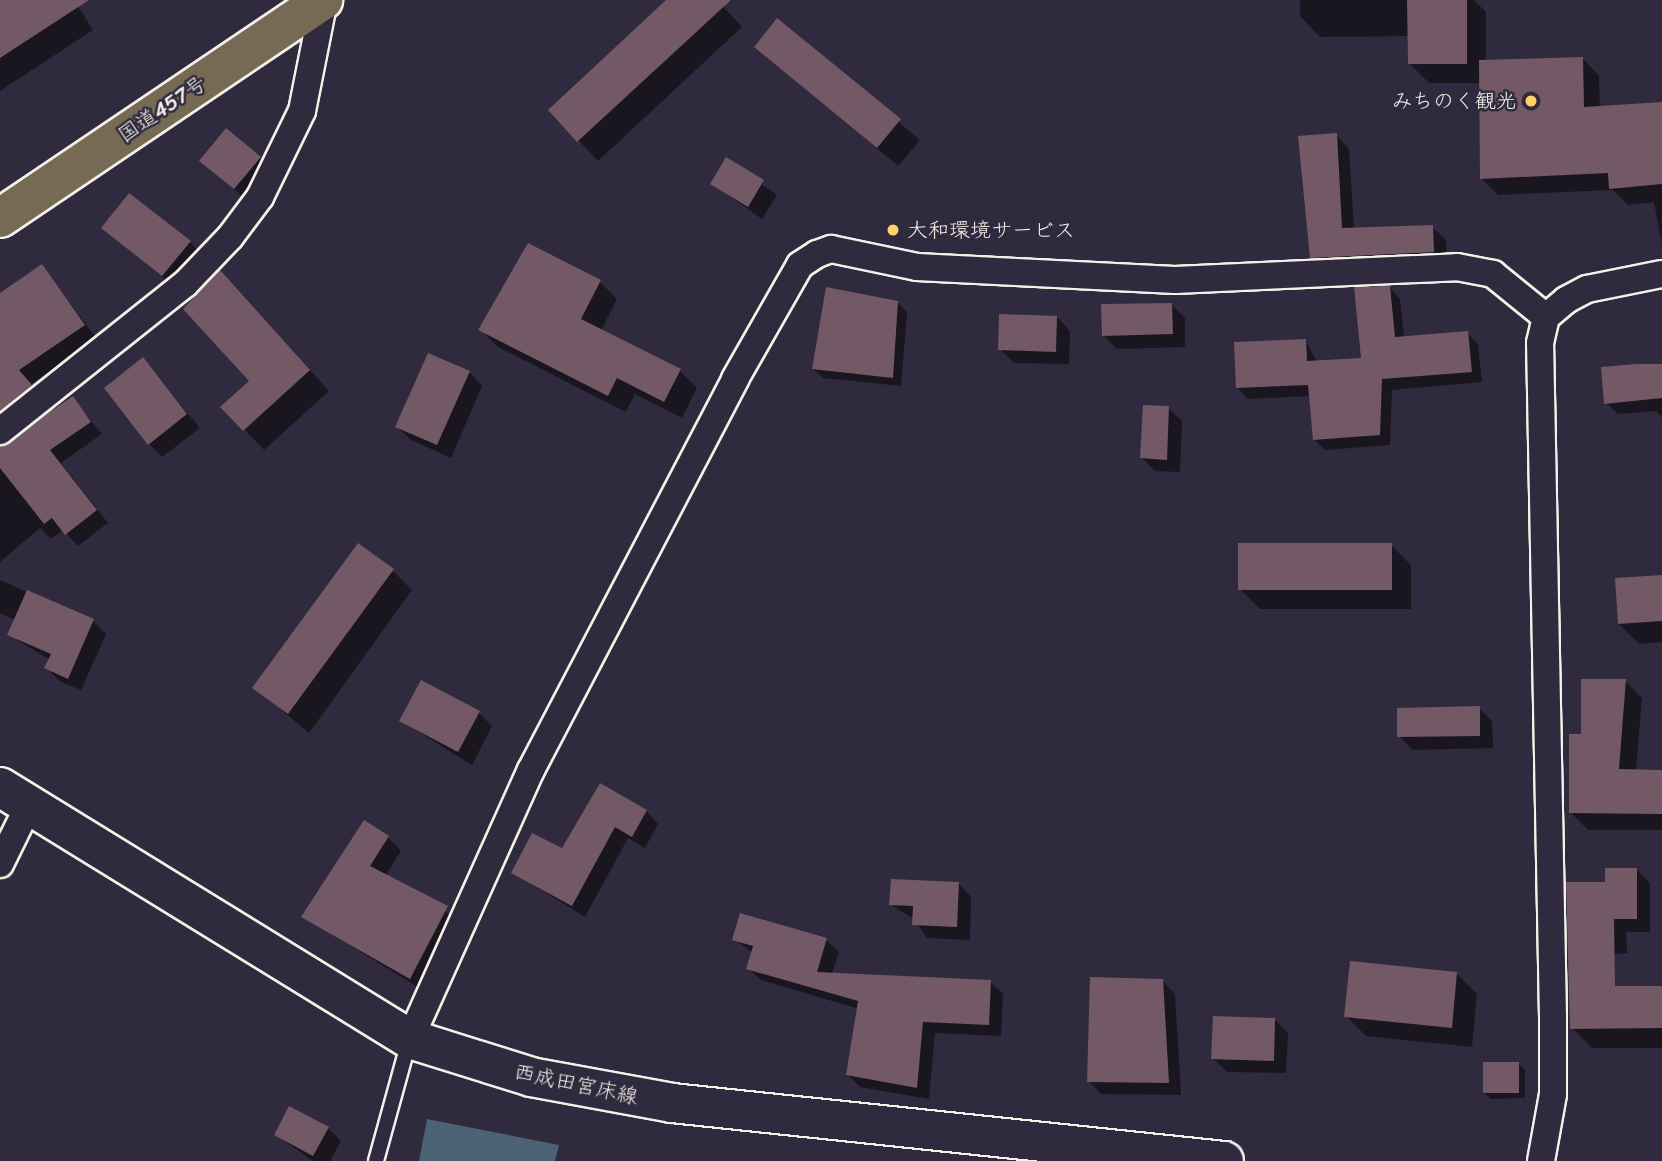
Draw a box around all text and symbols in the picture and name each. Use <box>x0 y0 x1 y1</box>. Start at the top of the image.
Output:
street label: 国道457号 <box>113 70 211 148</box>
place label: みちのく観光 <box>1391 88 1517 114</box>
marker: みちのく観光 <box>1523 93 1539 109</box>
place label: 大和環境サービス <box>907 217 1075 243</box>
marker: 大和環境サービス <box>885 222 901 238</box>
street label: 西成田宮床線 <box>512 1059 640 1109</box>

